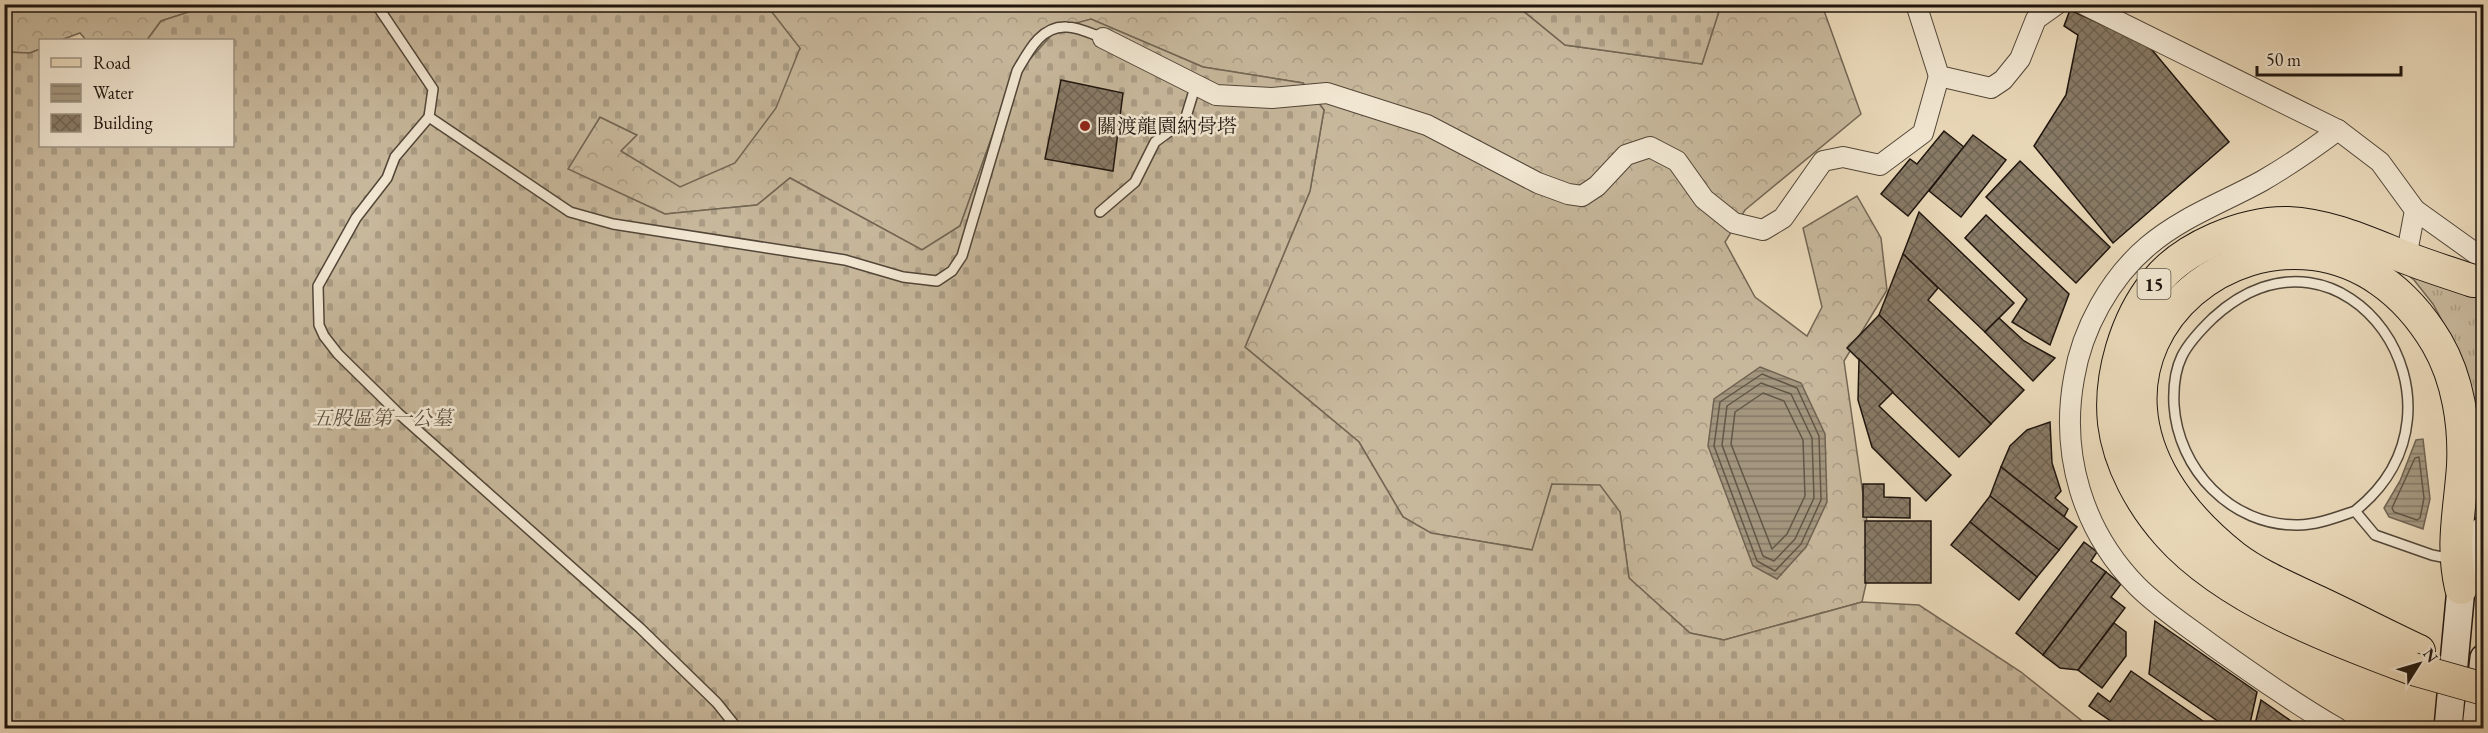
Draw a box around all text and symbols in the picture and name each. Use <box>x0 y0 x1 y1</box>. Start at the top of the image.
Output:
legend <box>39 39 234 147</box>
scale bar <box>2257 39 2401 77</box>
text: 50 m <box>2266 48 2301 71</box>
text: Road <box>93 51 132 74</box>
text: Water <box>93 81 134 104</box>
text: Building <box>93 111 153 134</box>
place label: 關渡龍園納骨塔 <box>1097 113 1237 139</box>
marker: 關渡龍園納骨塔 <box>1078 119 1092 133</box>
road number: 15 <box>2138 269 2170 299</box>
park label: 五股區第一公墓 <box>312 405 455 431</box>
north arrow <box>2389 634 2449 694</box>
text: N <box>2418 644 2443 667</box>

